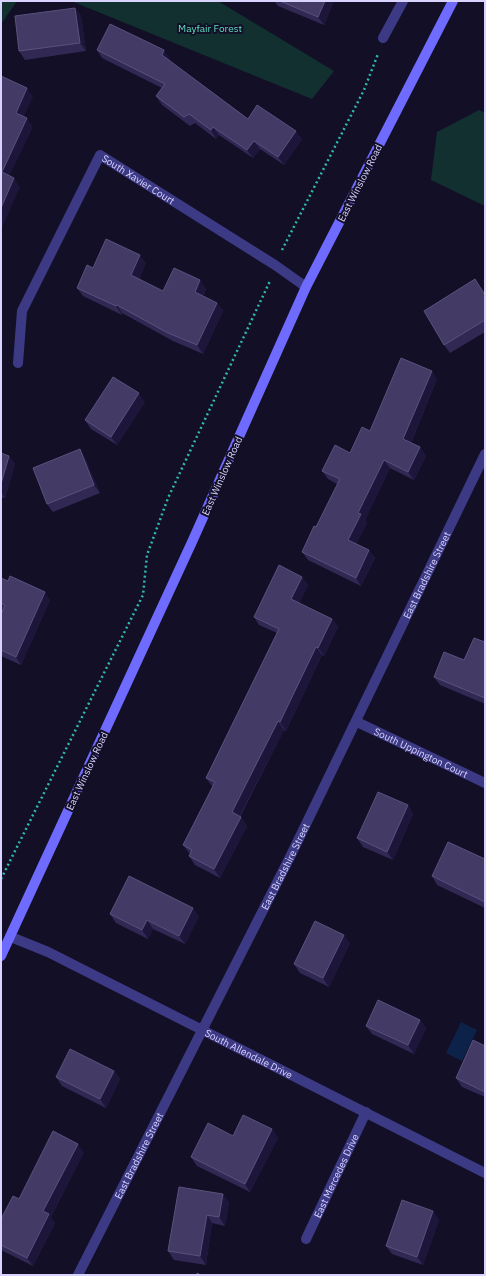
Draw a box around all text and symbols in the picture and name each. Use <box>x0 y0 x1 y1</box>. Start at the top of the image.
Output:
park label: Mayfair Forest <box>178 22 242 35</box>
street label: East Winslow Road <box>335 142 385 224</box>
street label: South Xavier Court <box>100 151 178 207</box>
street label: East Winslow Road <box>199 434 245 518</box>
street label: East Bradshire Street <box>400 529 453 621</box>
street label: South Uppington Court <box>372 725 471 781</box>
street label: East Winslow Road <box>63 730 111 812</box>
street label: East Bradshire Street <box>258 820 312 912</box>
street label: South Allendale Drive <box>203 1026 295 1081</box>
street label: East Bradshire Street <box>111 1110 166 1201</box>
street label: East Mercedes Drive <box>310 1131 362 1220</box>

